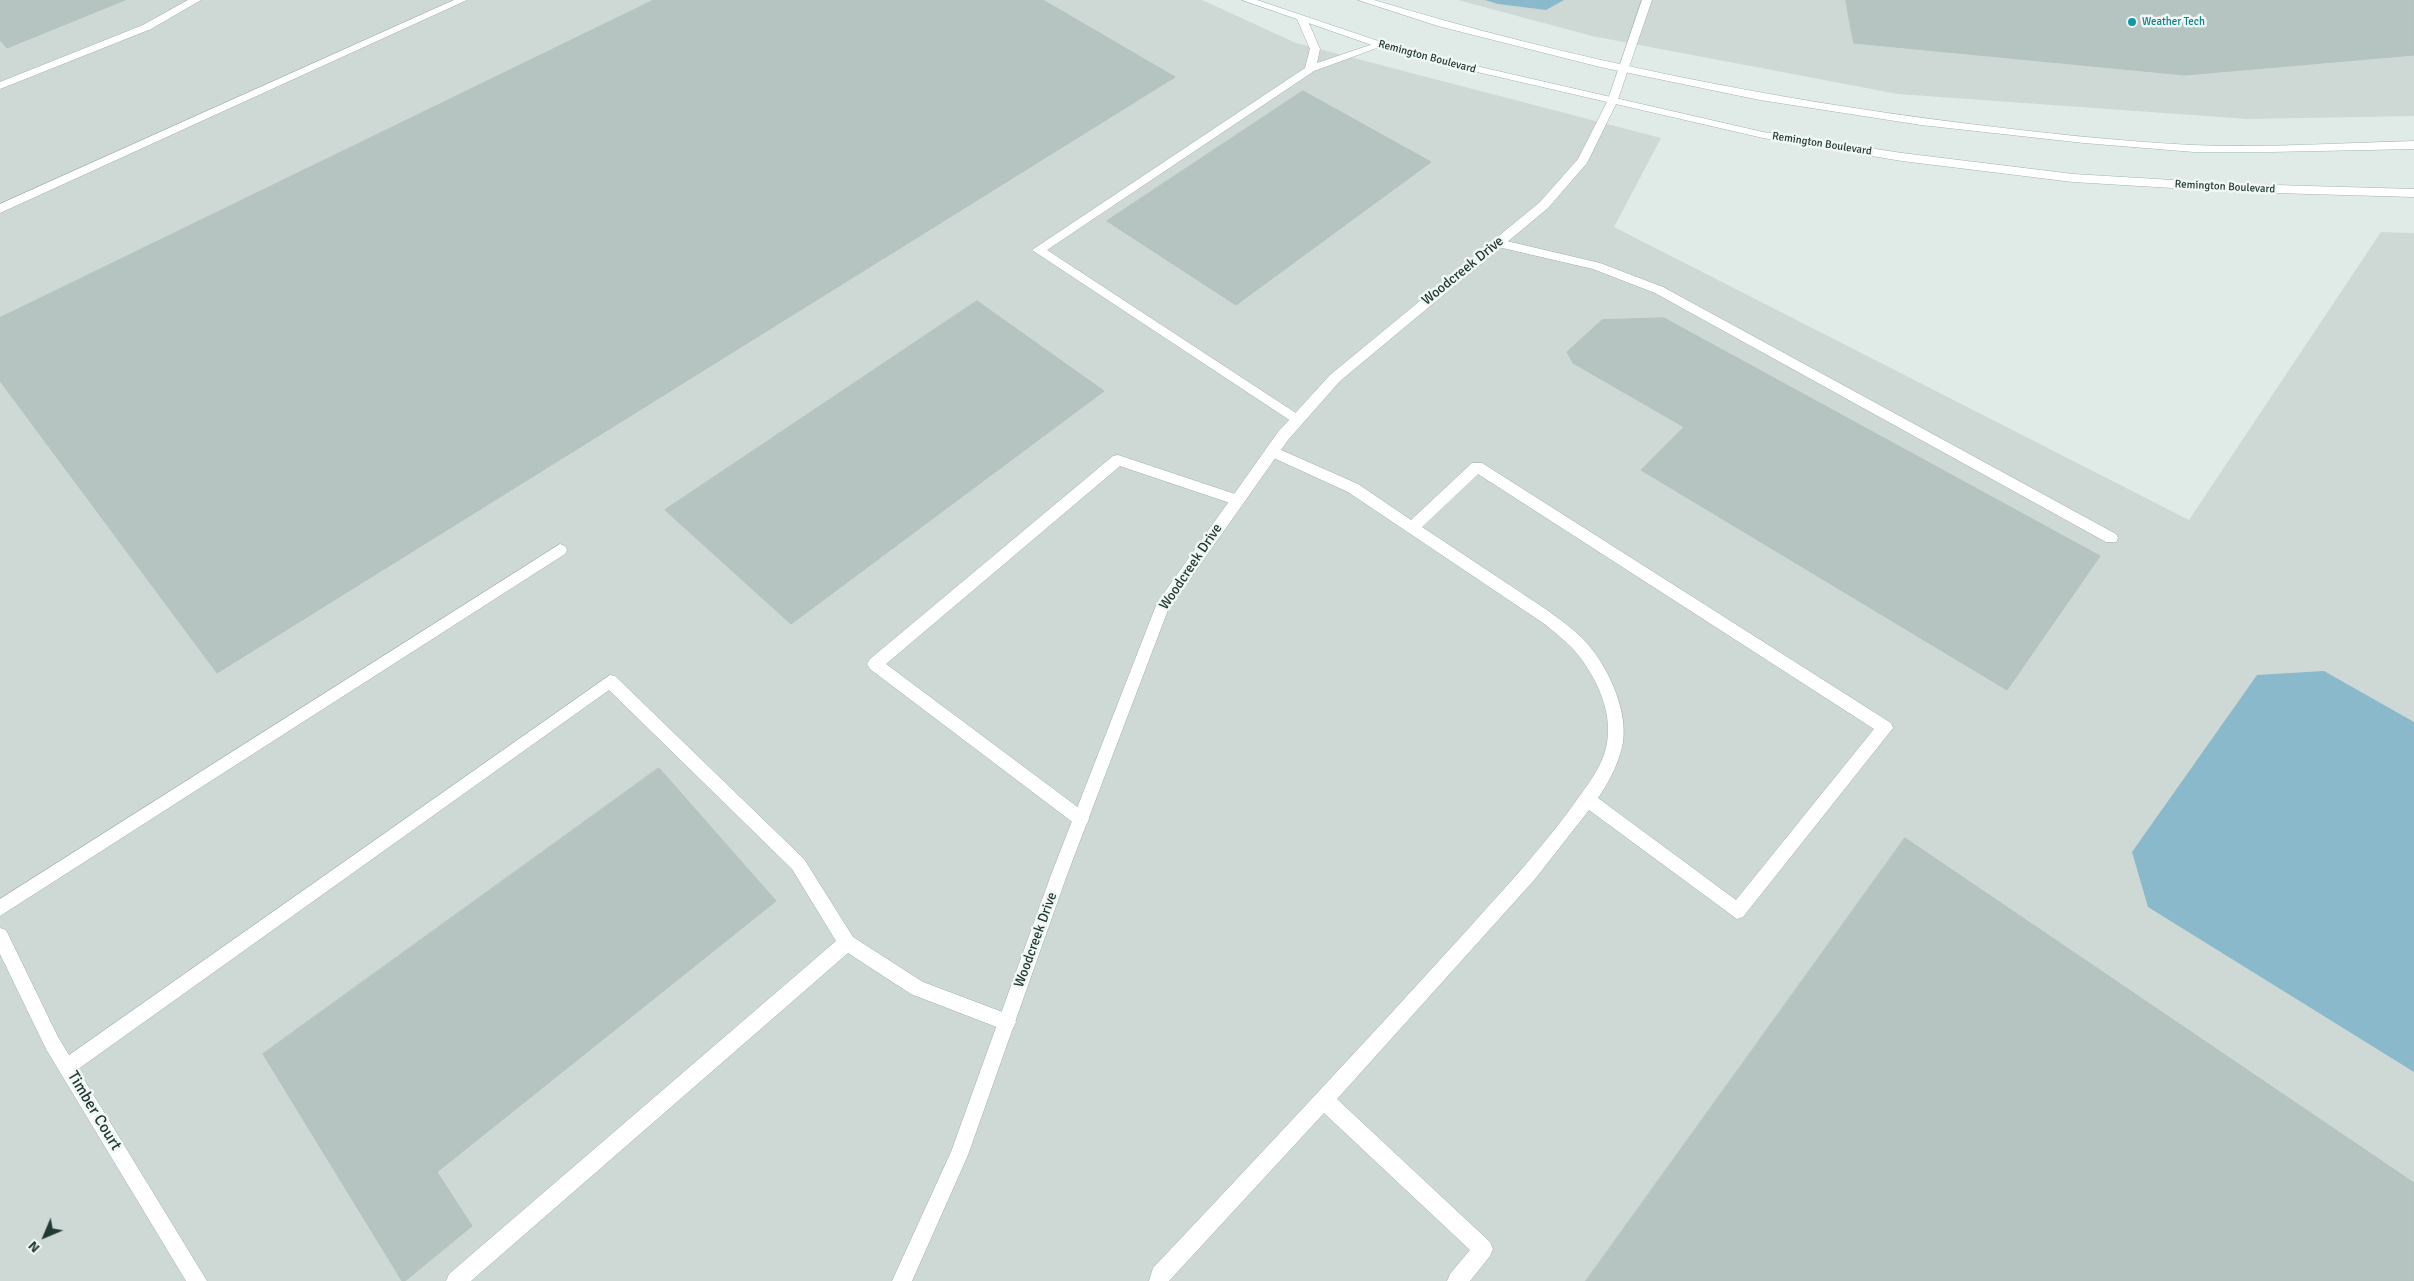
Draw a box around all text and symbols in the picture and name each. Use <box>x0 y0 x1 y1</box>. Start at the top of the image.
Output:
place label: Weather Tech <box>2142 15 2205 29</box>
marker: Weather Tech <box>2126 16 2138 28</box>
street label: Remington Boulevard <box>1377 38 1477 76</box>
street label: Remington Boulevard <box>1771 130 1873 158</box>
street label: Remington Boulevard <box>2174 178 2276 196</box>
street label: Woodcreek Drive <box>1419 233 1507 309</box>
street label: Woodcreek Drive <box>1156 521 1226 613</box>
street label: Woodcreek Drive <box>1011 890 1061 990</box>
street label: Timber Court <box>63 1068 125 1154</box>
north arrow <box>20 1211 70 1261</box>
text: N <box>25 1238 43 1256</box>

